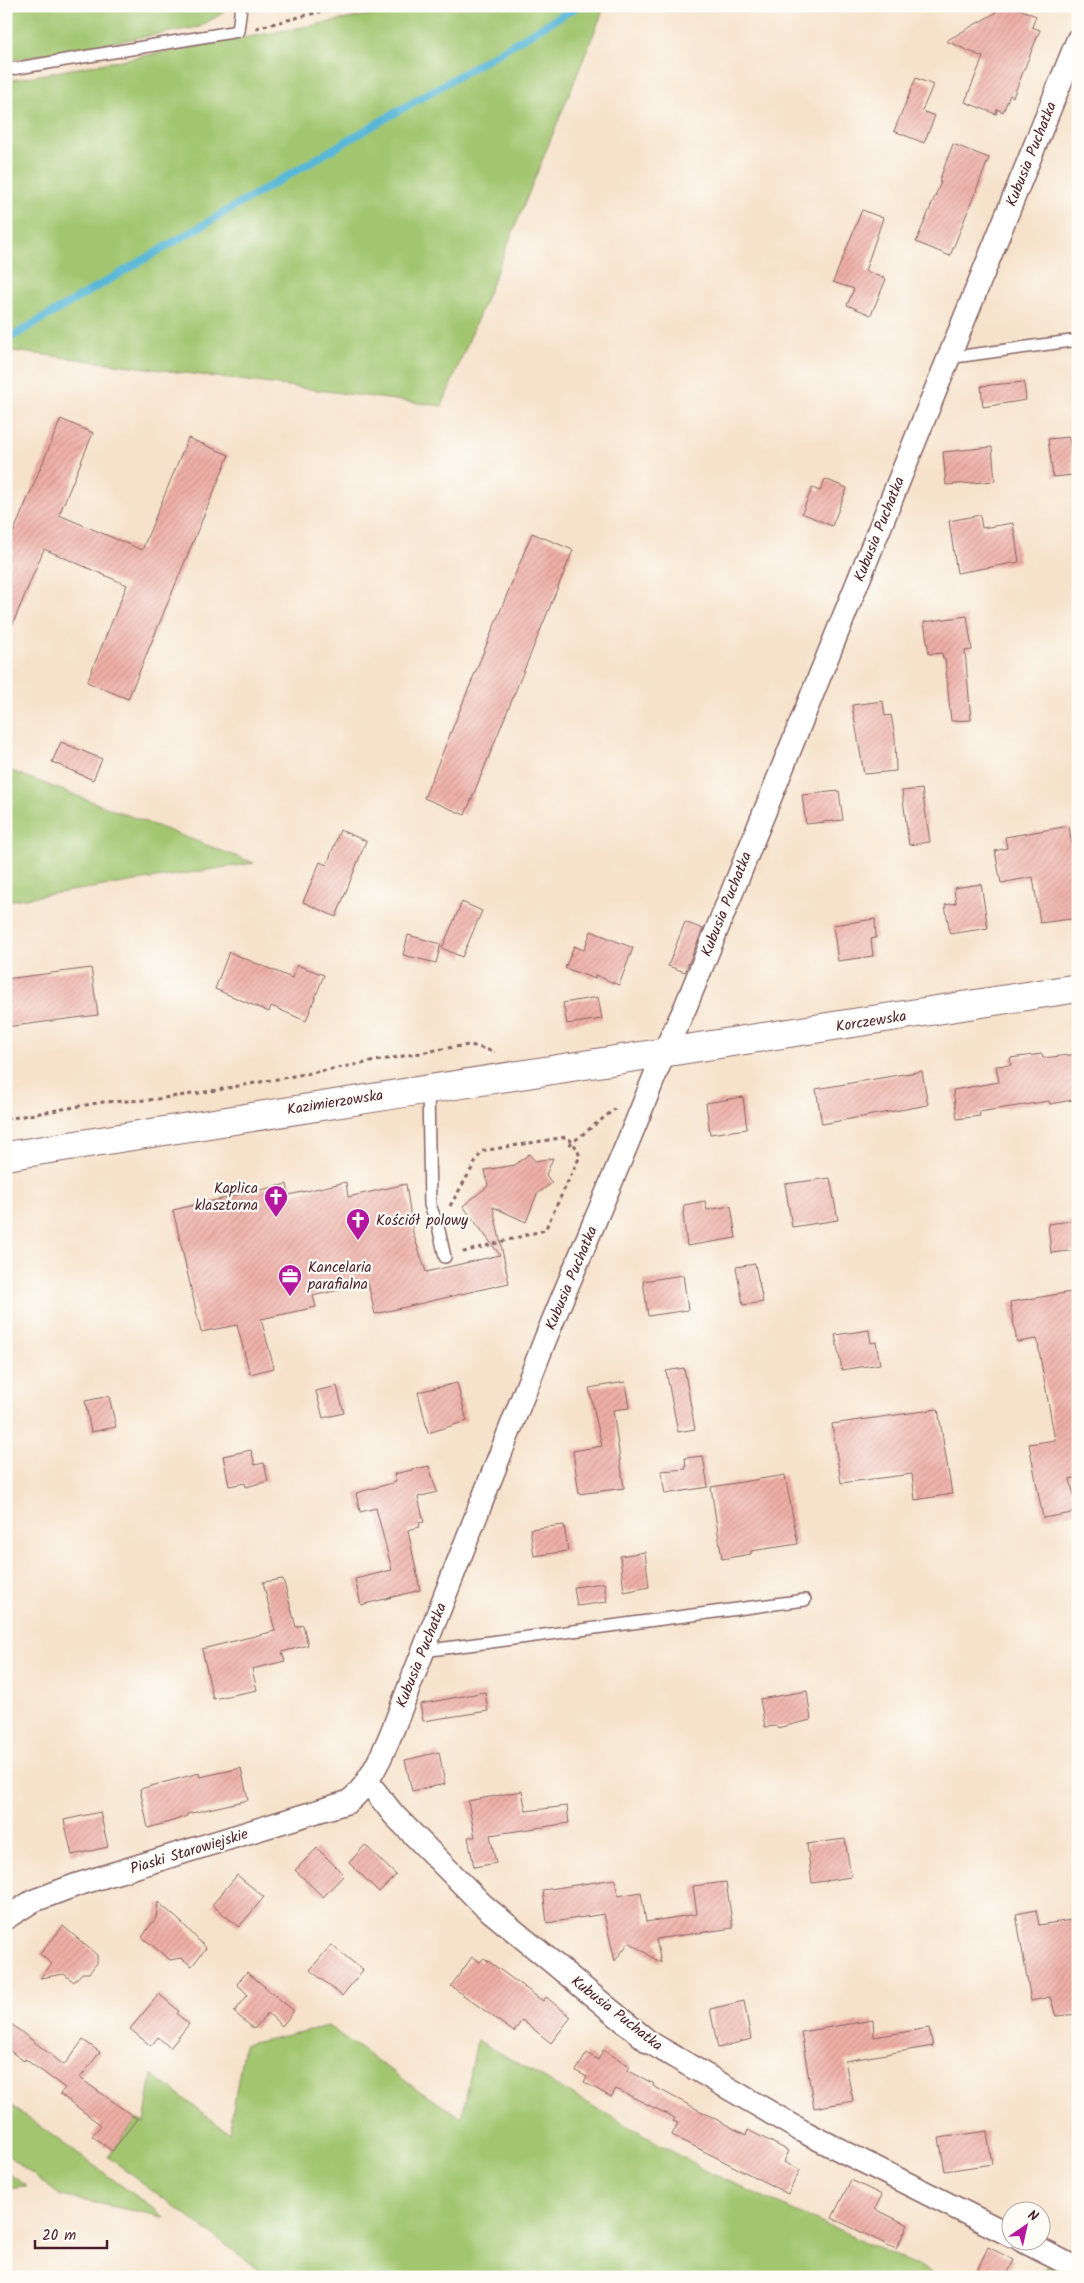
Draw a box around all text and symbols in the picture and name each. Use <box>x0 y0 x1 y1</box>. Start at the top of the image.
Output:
street label: Kubusia Puchatka <box>1000 98 1064 210</box>
street label: Kubusia Puchatka <box>848 473 912 585</box>
street label: Kubusia Puchatka <box>695 848 759 960</box>
street label: Korczewska <box>834 1005 908 1039</box>
street label: Kazimierzowska <box>285 1084 385 1122</box>
place label: Kaplica klasztorna <box>195 1177 258 1218</box>
church icon: Kaplica klasztorna <box>263 1184 289 1218</box>
church icon: Kościół polowy <box>345 1207 371 1241</box>
place label: Kościół polowy <box>376 1209 469 1233</box>
street label: Kubusia Puchatka <box>539 1223 605 1334</box>
place label: Kancelaria parafialna <box>307 1256 372 1297</box>
office icon: Kancelaria parafialna <box>277 1263 303 1297</box>
street label: Kubusia Puchatka <box>390 1599 454 1711</box>
street label: Piaski Starowiejskie <box>127 1823 252 1881</box>
street label: Kubusia Puchatka <box>565 1970 668 2057</box>
north arrow <box>1002 2200 1052 2250</box>
text: N <box>1023 2204 1043 2228</box>
scale bar <box>35 2218 108 2250</box>
text: 20 m <box>42 2224 76 2248</box>

